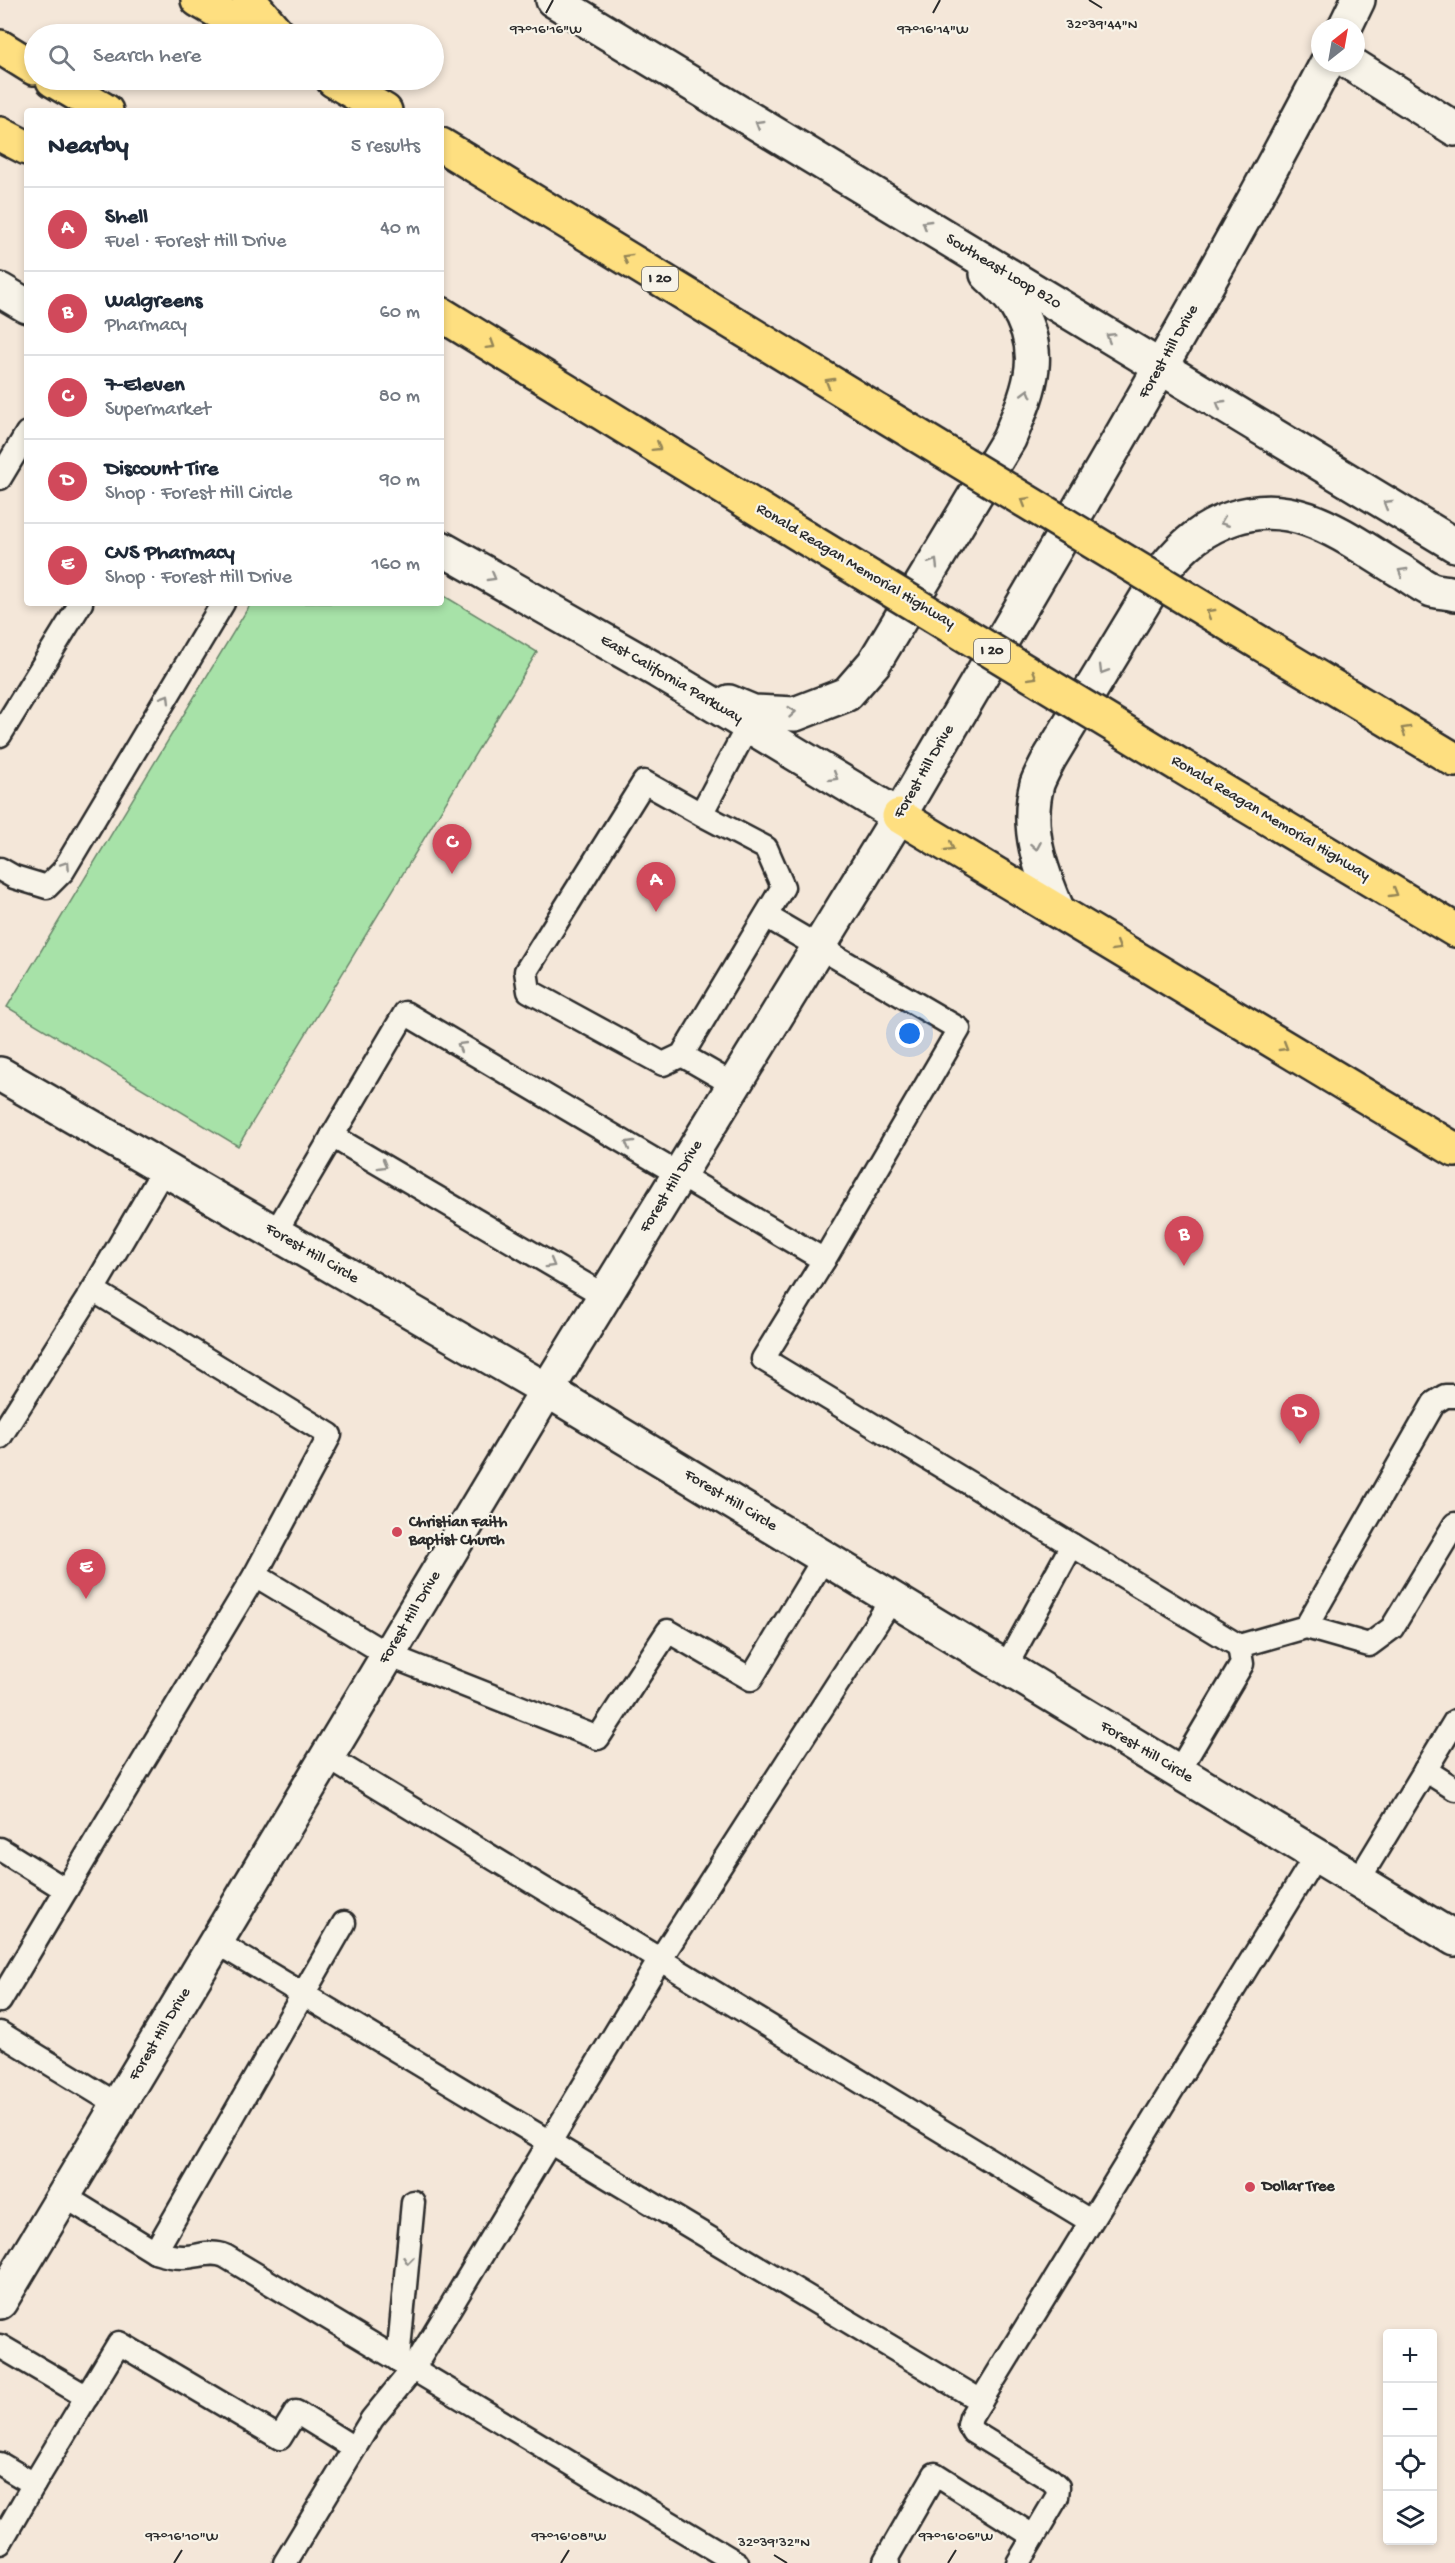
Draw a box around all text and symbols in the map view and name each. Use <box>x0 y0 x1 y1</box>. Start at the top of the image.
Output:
text: 32°39'44"N <box>1065 16 1138 34</box>
north arrow <box>1311 18 1365 72</box>
text: 97°16'16"W <box>509 21 582 39</box>
text: 97°16'14"W <box>896 21 969 39</box>
search box <box>24 24 444 90</box>
icon: search <box>45 41 78 74</box>
text: Search here <box>93 44 201 70</box>
one-way arrow <box>755 119 765 131</box>
text: Nearby <box>48 132 129 163</box>
text: 5 results <box>351 136 420 159</box>
text: Shell <box>105 205 148 231</box>
text: A <box>62 218 73 241</box>
text: 40 m <box>380 218 420 241</box>
one-way arrow <box>922 220 932 231</box>
street label: Southeast Loop 820 <box>942 230 1064 314</box>
text: Fuel · Forest Hill Drive <box>105 231 286 254</box>
one-way arrow <box>623 254 633 266</box>
road number: I 20 <box>642 267 678 291</box>
text: Walgreens <box>105 289 202 315</box>
street label: Forest Hill Drive <box>1134 301 1204 403</box>
text: B <box>62 302 73 325</box>
text: 60 m <box>380 302 420 325</box>
text: Pharmacy <box>105 315 187 338</box>
one-way arrow <box>1106 333 1116 345</box>
one-way arrow <box>485 337 495 349</box>
text: 7-Eleven <box>105 373 185 399</box>
one-way arrow <box>825 377 835 389</box>
text: C <box>62 386 73 409</box>
text: 80 m <box>379 386 420 409</box>
one-way arrow <box>1019 388 1032 398</box>
text: Supermarket <box>105 399 211 422</box>
one-way arrow <box>1216 399 1226 411</box>
one-way arrow <box>651 439 661 451</box>
text: Discount Tire <box>105 457 218 483</box>
text: D <box>61 470 74 493</box>
text: 90 m <box>380 470 420 493</box>
text: Shop · Forest Hill Circle <box>105 483 292 506</box>
one-way arrow <box>1021 496 1031 508</box>
street label: Ronald Reagan Memorial Highway <box>752 500 958 634</box>
one-way arrow <box>1383 500 1393 512</box>
one-way arrow <box>1219 515 1230 527</box>
text: CVS Pharmacy <box>105 541 235 567</box>
text: E <box>61 554 74 577</box>
text: 160 m <box>371 554 420 577</box>
one-way arrow <box>926 559 938 569</box>
text: Shop · Forest Hill Drive <box>105 567 292 590</box>
one-way arrow <box>1398 567 1408 579</box>
one-way arrow <box>486 570 496 581</box>
one-way arrow <box>1206 608 1216 620</box>
street label: East California Parkway <box>596 631 746 729</box>
road number: I 20 <box>974 639 1010 663</box>
one-way arrow <box>1099 664 1111 674</box>
one-way arrow <box>1027 669 1037 680</box>
one-way arrow <box>159 694 170 704</box>
one-way arrow <box>787 706 797 719</box>
street label: Forest Hill Drive <box>890 721 960 823</box>
one-way arrow <box>1401 726 1411 737</box>
street label: Ronald Reagan Memorial Highway <box>1167 752 1373 886</box>
one-way arrow <box>828 770 838 782</box>
pin: C <box>432 824 472 874</box>
one-way arrow <box>944 839 954 851</box>
one-way arrow <box>1029 841 1042 851</box>
one-way arrow <box>58 861 69 872</box>
pin: A <box>636 862 676 912</box>
one-way arrow <box>1388 886 1398 897</box>
one-way arrow <box>1111 939 1121 951</box>
your location <box>895 1019 924 1048</box>
one-way arrow <box>1278 1040 1288 1052</box>
one-way arrow <box>457 1042 467 1054</box>
street label: Forest Hill Drive <box>636 1136 708 1237</box>
one-way arrow <box>625 1140 635 1152</box>
one-way arrow <box>377 1158 387 1170</box>
pin: B <box>1164 1216 1204 1266</box>
street label: Forest Hill Circle <box>261 1219 363 1289</box>
one-way arrow <box>545 1257 555 1268</box>
pin: D <box>1280 1394 1320 1444</box>
street label: Forest Hill Circle <box>680 1465 781 1537</box>
place label: Christian Faith Baptist Church <box>408 1514 508 1551</box>
marker: Christian Faith Baptist Church <box>390 1525 404 1539</box>
pin: E <box>66 1550 106 1599</box>
street label: Forest Hill Drive <box>375 1567 446 1668</box>
street label: Forest Hill Circle <box>1095 1716 1197 1788</box>
street label: Forest Hill Drive <box>125 1984 196 2085</box>
place label: Dollar Tree <box>1260 2178 1335 2197</box>
marker: Dollar Tree <box>1243 2180 1257 2194</box>
one-way arrow <box>402 2255 415 2264</box>
map controls <box>1383 2329 1437 2545</box>
button: + <box>1383 2329 1437 2383</box>
button: − <box>1383 2383 1437 2437</box>
button: locate <box>1383 2437 1437 2491</box>
button: layers <box>1383 2491 1437 2545</box>
text: 97°16'10"W <box>144 2528 219 2546</box>
text: 97°16'08"W <box>530 2528 607 2546</box>
text: 97°16'06"W <box>918 2528 994 2546</box>
text: 32°39'32"N <box>737 2534 810 2552</box>

